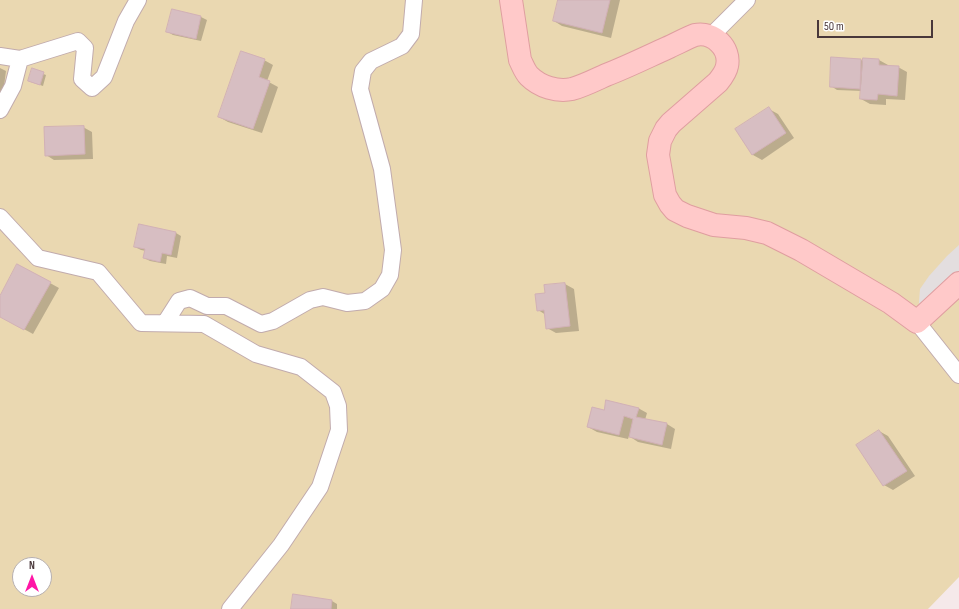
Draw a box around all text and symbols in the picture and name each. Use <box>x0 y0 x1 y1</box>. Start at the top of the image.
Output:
scale bar <box>819 12 935 38</box>
text: 50 m <box>824 19 844 34</box>
north arrow <box>12 557 52 597</box>
text: N <box>29 559 35 572</box>

